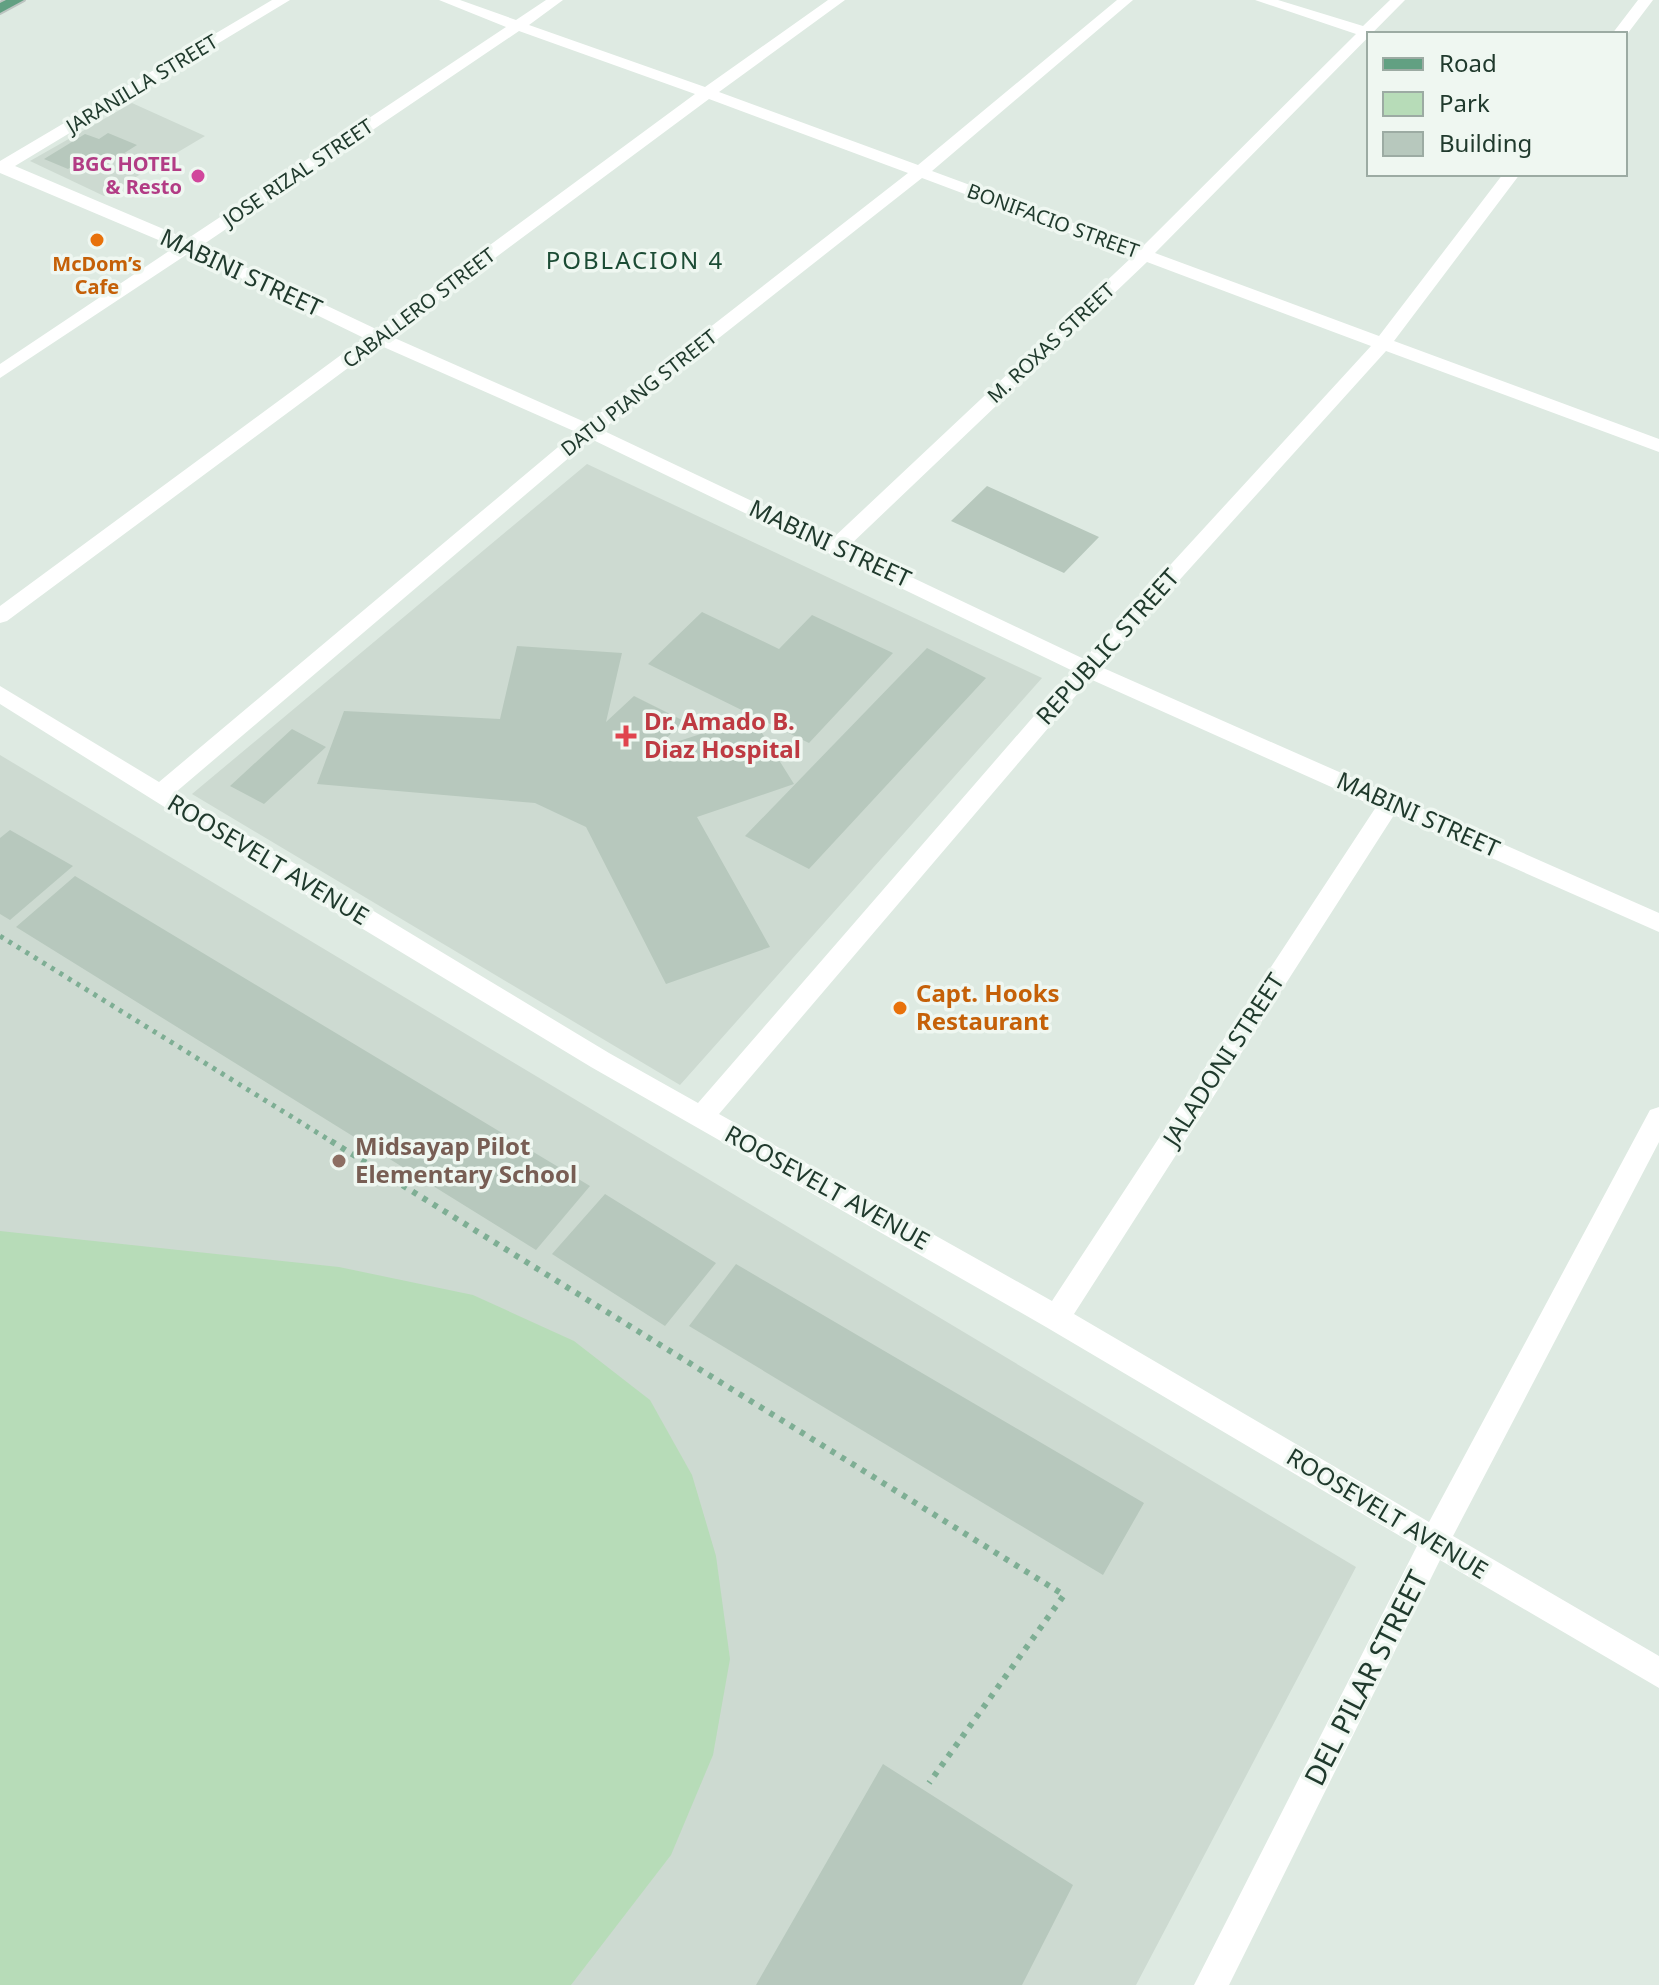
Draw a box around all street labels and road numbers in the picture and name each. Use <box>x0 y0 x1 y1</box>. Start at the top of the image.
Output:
street label: JARANILLA STREET <box>59 28 223 141</box>
street label: JOSE RIZAL STREET <box>216 112 378 234</box>
street label: BONIFACIO STREET <box>963 177 1143 264</box>
street label: MABINI STREET <box>155 220 328 324</box>
street label: CABALLERO STREET <box>337 241 500 374</box>
street label: M. ROXAS STREET <box>981 277 1120 409</box>
street label: DATU PIANG STREET <box>555 323 722 462</box>
street label: MABINI STREET <box>744 491 917 595</box>
street label: REPUBLIC STREET <box>1028 560 1186 731</box>
street label: MABINI STREET <box>1332 763 1506 865</box>
street label: ROOSEVELT AVENUE <box>162 785 376 932</box>
street label: JALADONI STREET <box>1153 966 1291 1154</box>
street label: ROOSEVELT AVENUE <box>719 1117 936 1257</box>
street label: ROOSEVELT AVENUE <box>1281 1439 1495 1586</box>
street label: DEL PILAR STREET <box>1294 1563 1436 1792</box>

